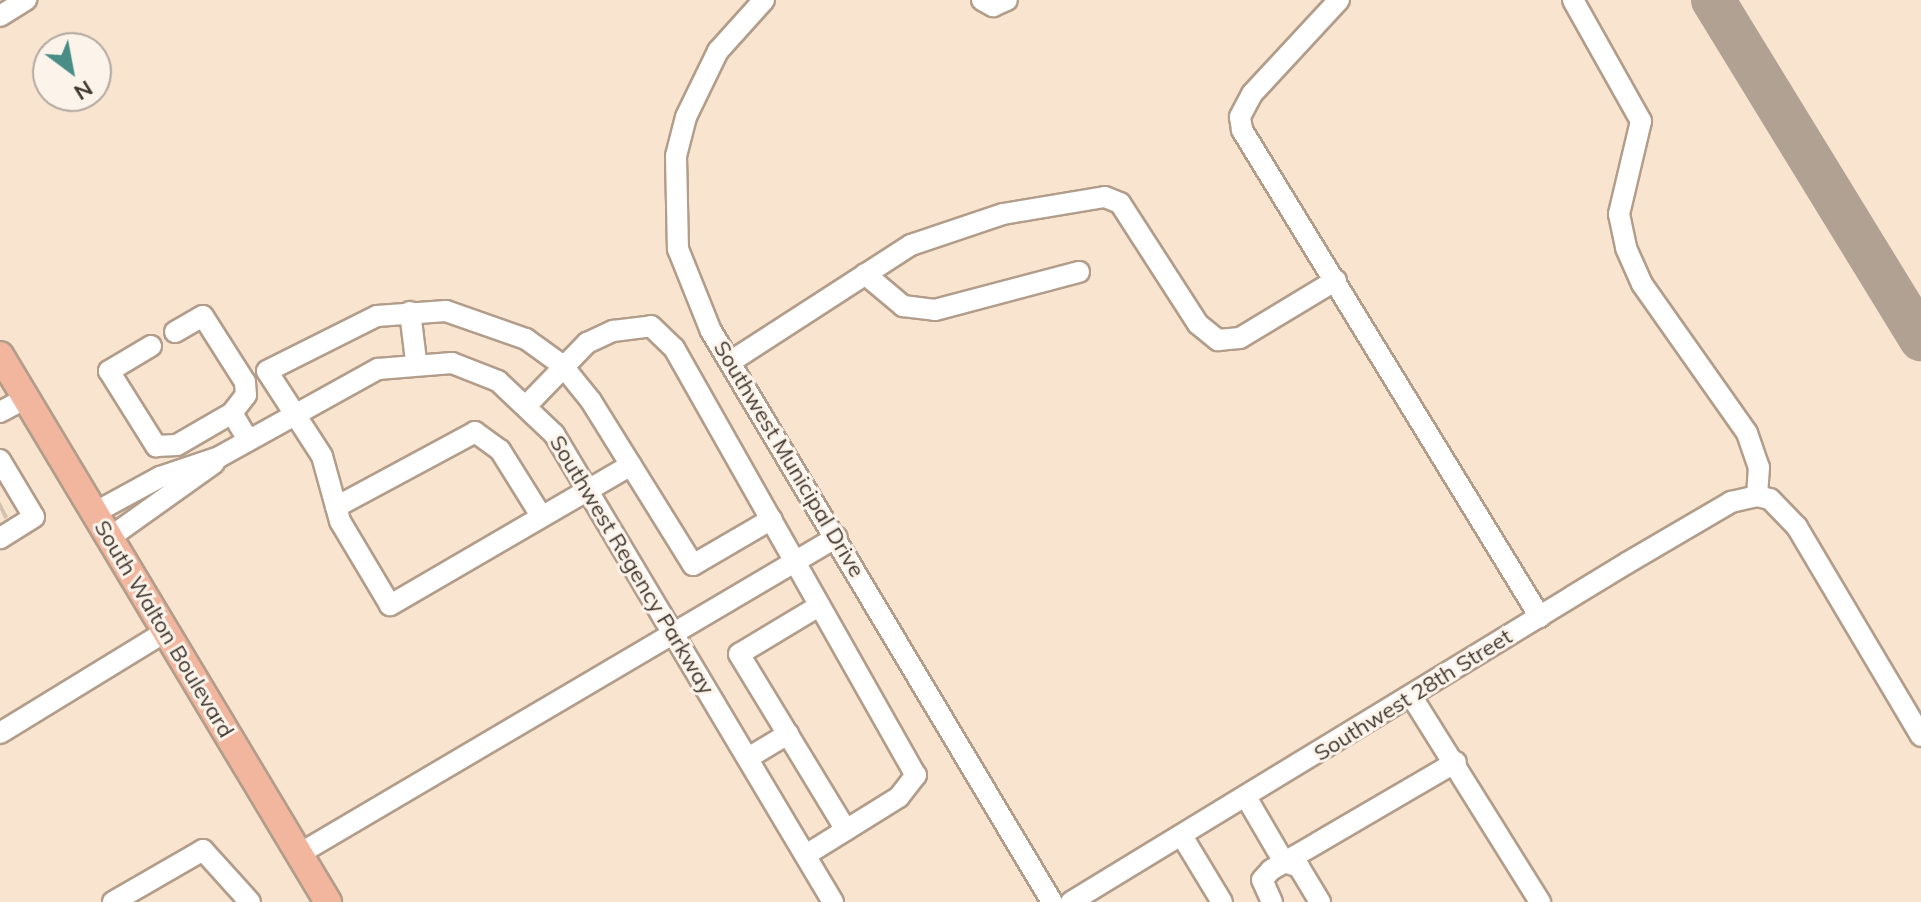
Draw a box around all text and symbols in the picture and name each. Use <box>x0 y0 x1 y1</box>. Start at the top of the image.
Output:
north arrow <box>32 32 112 112</box>
text: N <box>69 74 98 107</box>
street label: Southwest Municipal Drive <box>708 336 870 582</box>
street label: Southwest Regency Parkway <box>544 431 720 699</box>
street label: South Walton Boulevard <box>89 516 239 742</box>
street label: Southwest 28th Street <box>1309 623 1517 767</box>

